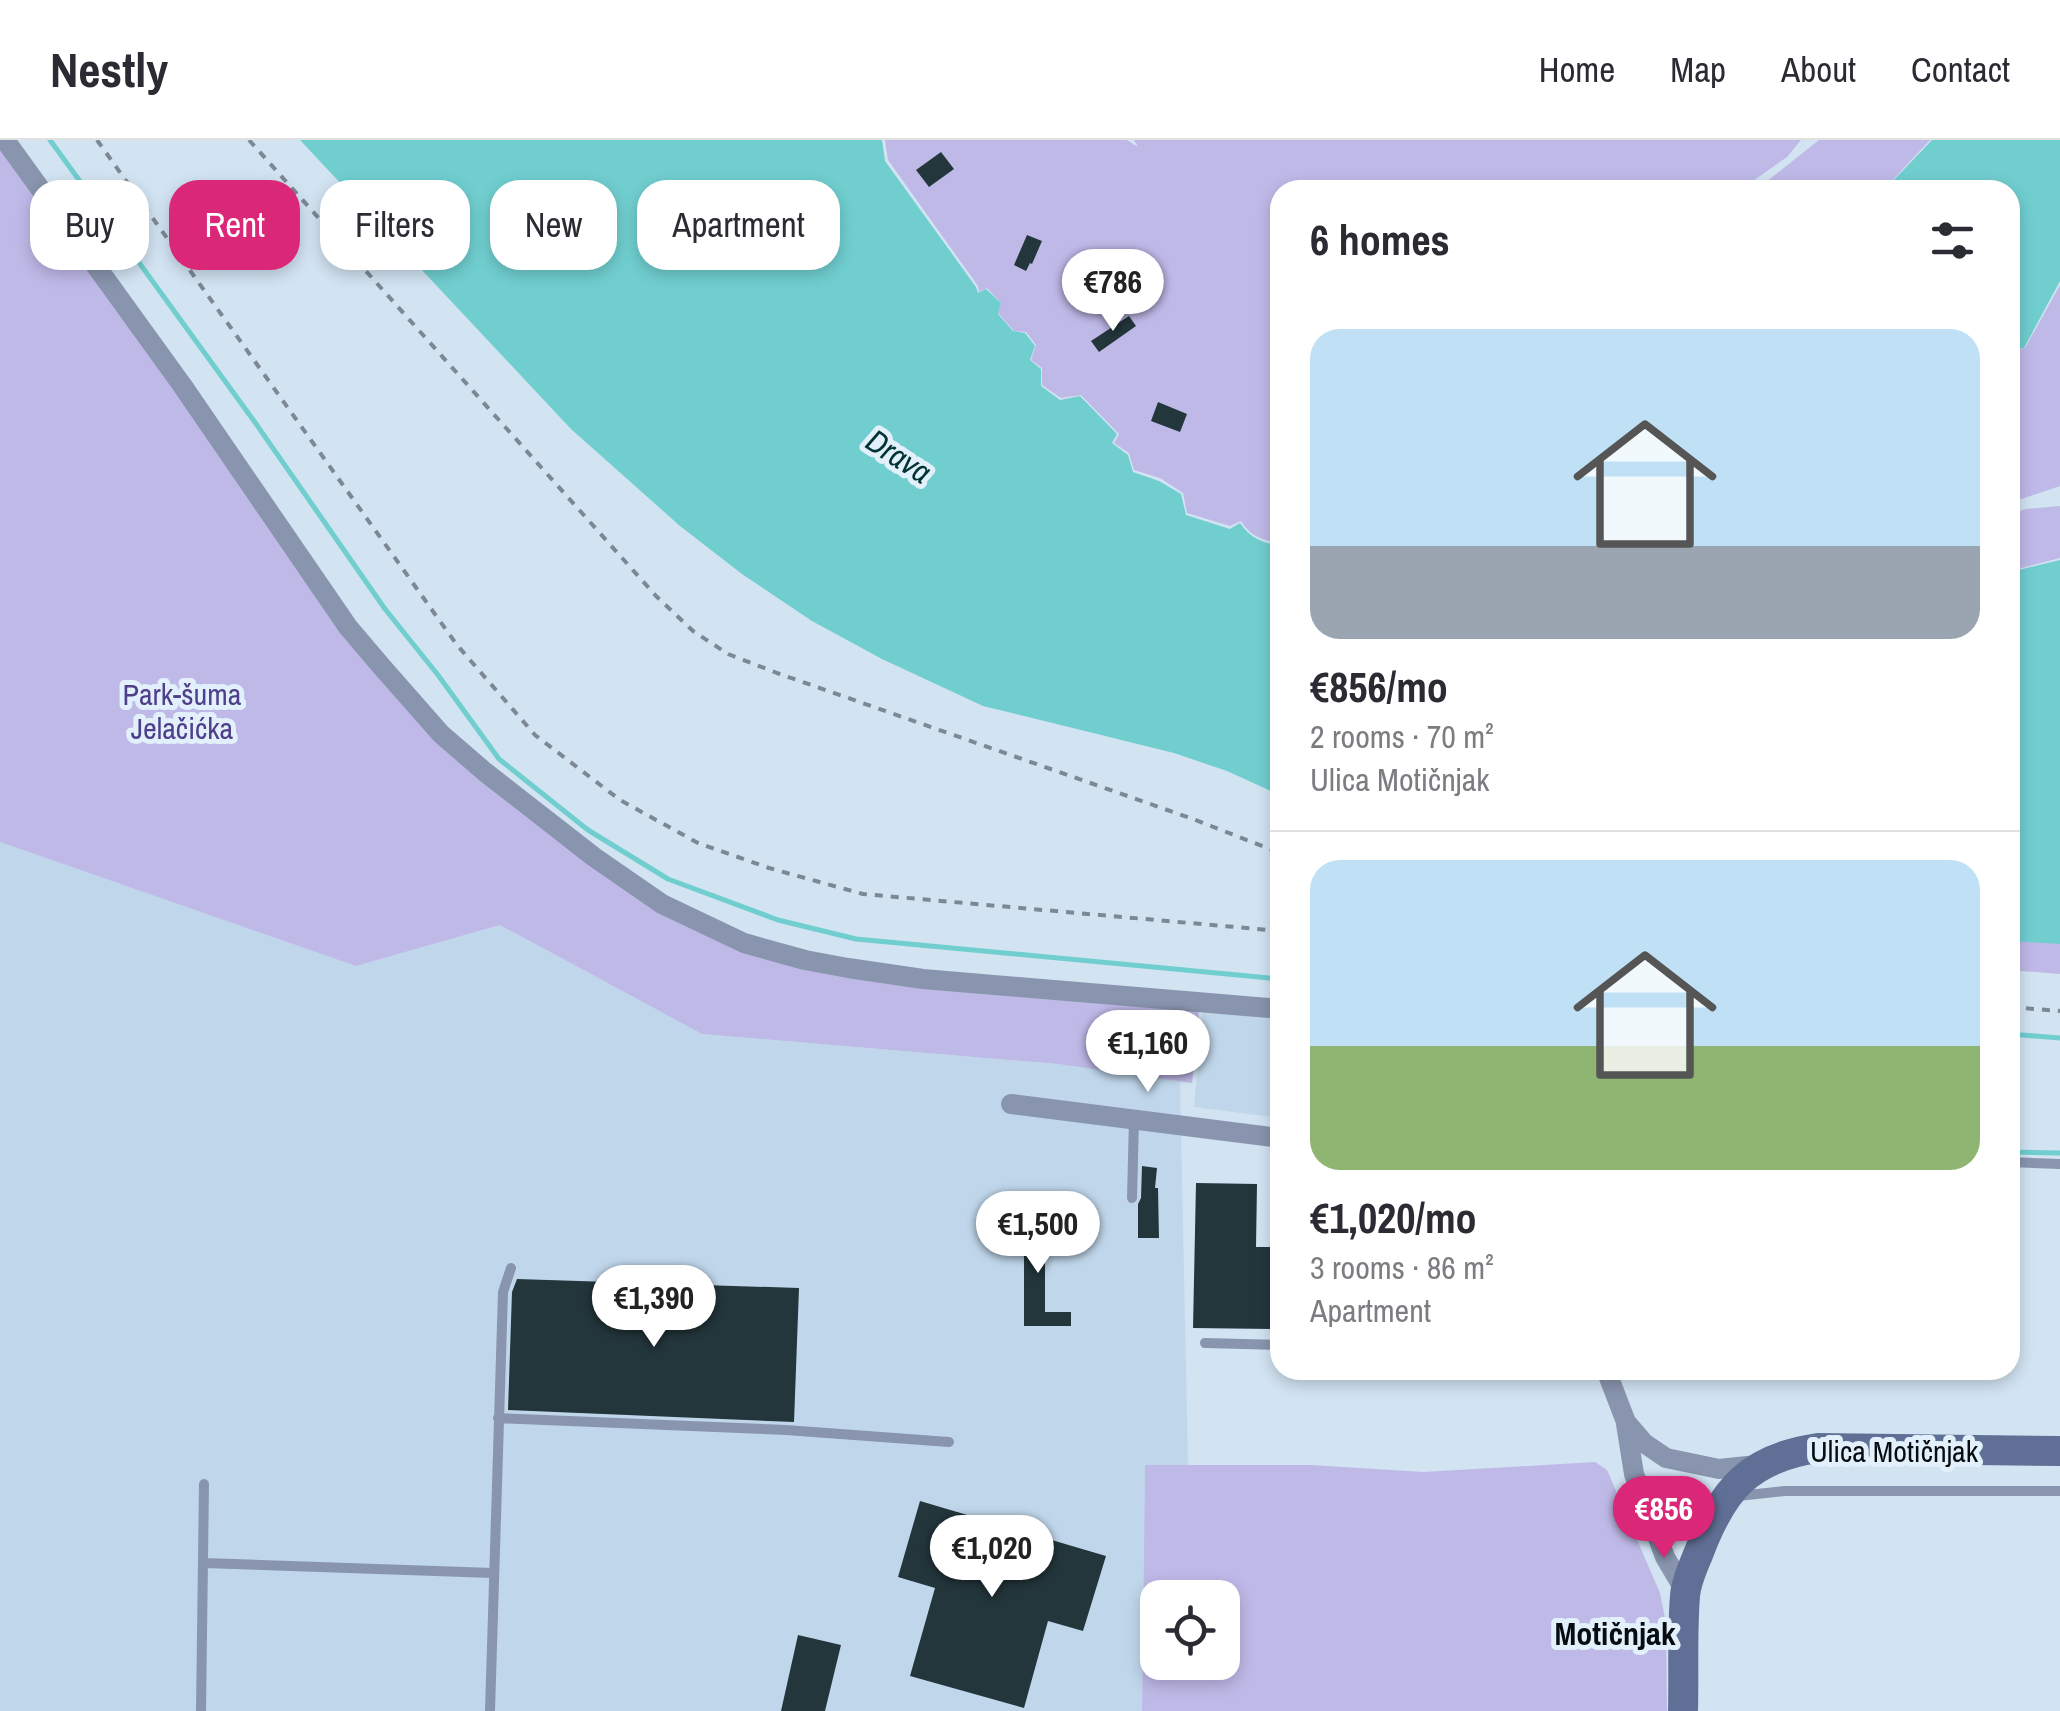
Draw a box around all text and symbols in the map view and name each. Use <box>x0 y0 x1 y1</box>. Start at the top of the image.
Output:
text: Nestly <box>50 37 168 102</box>
text: Home <box>1539 46 1615 93</box>
text: Map <box>1670 46 1726 93</box>
text: About <box>1781 46 1856 93</box>
text: Contact <box>1911 46 2010 93</box>
chip: Buy <box>30 180 149 270</box>
chip: Rent <box>169 180 300 270</box>
chip: Filters <box>320 180 470 270</box>
chip: New <box>490 180 617 270</box>
chip: Apartment <box>637 180 840 270</box>
text: 6 homes <box>1310 212 1450 268</box>
icon: filters <box>1925 213 1980 268</box>
pin: €786 <box>1054 249 1172 334</box>
text: €786 <box>1084 260 1142 303</box>
icon: home <box>1555 394 1735 574</box>
water label: Drava <box>858 419 940 493</box>
text: €856/mo <box>1310 659 1448 715</box>
park label: Park-šuma Jelačićka <box>123 674 242 748</box>
text: 2 rooms · 70 m² <box>1310 715 1494 758</box>
text: Ulica Motičnjak <box>1310 758 1489 801</box>
icon: home <box>1555 925 1735 1105</box>
pin: €1,160 <box>1067 1010 1229 1095</box>
text: €1,160 <box>1108 1021 1188 1064</box>
text: €1,020/mo <box>1310 1190 1477 1246</box>
pin: €1,500 <box>957 1191 1119 1276</box>
text: €1,500 <box>998 1202 1078 1245</box>
text: 3 rooms · 86 m² <box>1310 1246 1494 1289</box>
pin: €1,390 <box>573 1265 735 1350</box>
text: €1,390 <box>614 1276 694 1319</box>
text: Apartment <box>1310 1289 1431 1332</box>
street label: Ulica Motičnjak <box>1810 1431 1979 1471</box>
pin: €856 <box>1605 1476 1723 1561</box>
text: €856 <box>1635 1487 1693 1530</box>
pin: €1,020 <box>911 1515 1073 1600</box>
text: €1,020 <box>952 1526 1032 1569</box>
map controls <box>1140 1580 1240 1680</box>
button: locate <box>1140 1580 1240 1680</box>
district label: Motičnjak <box>1554 1612 1676 1655</box>

